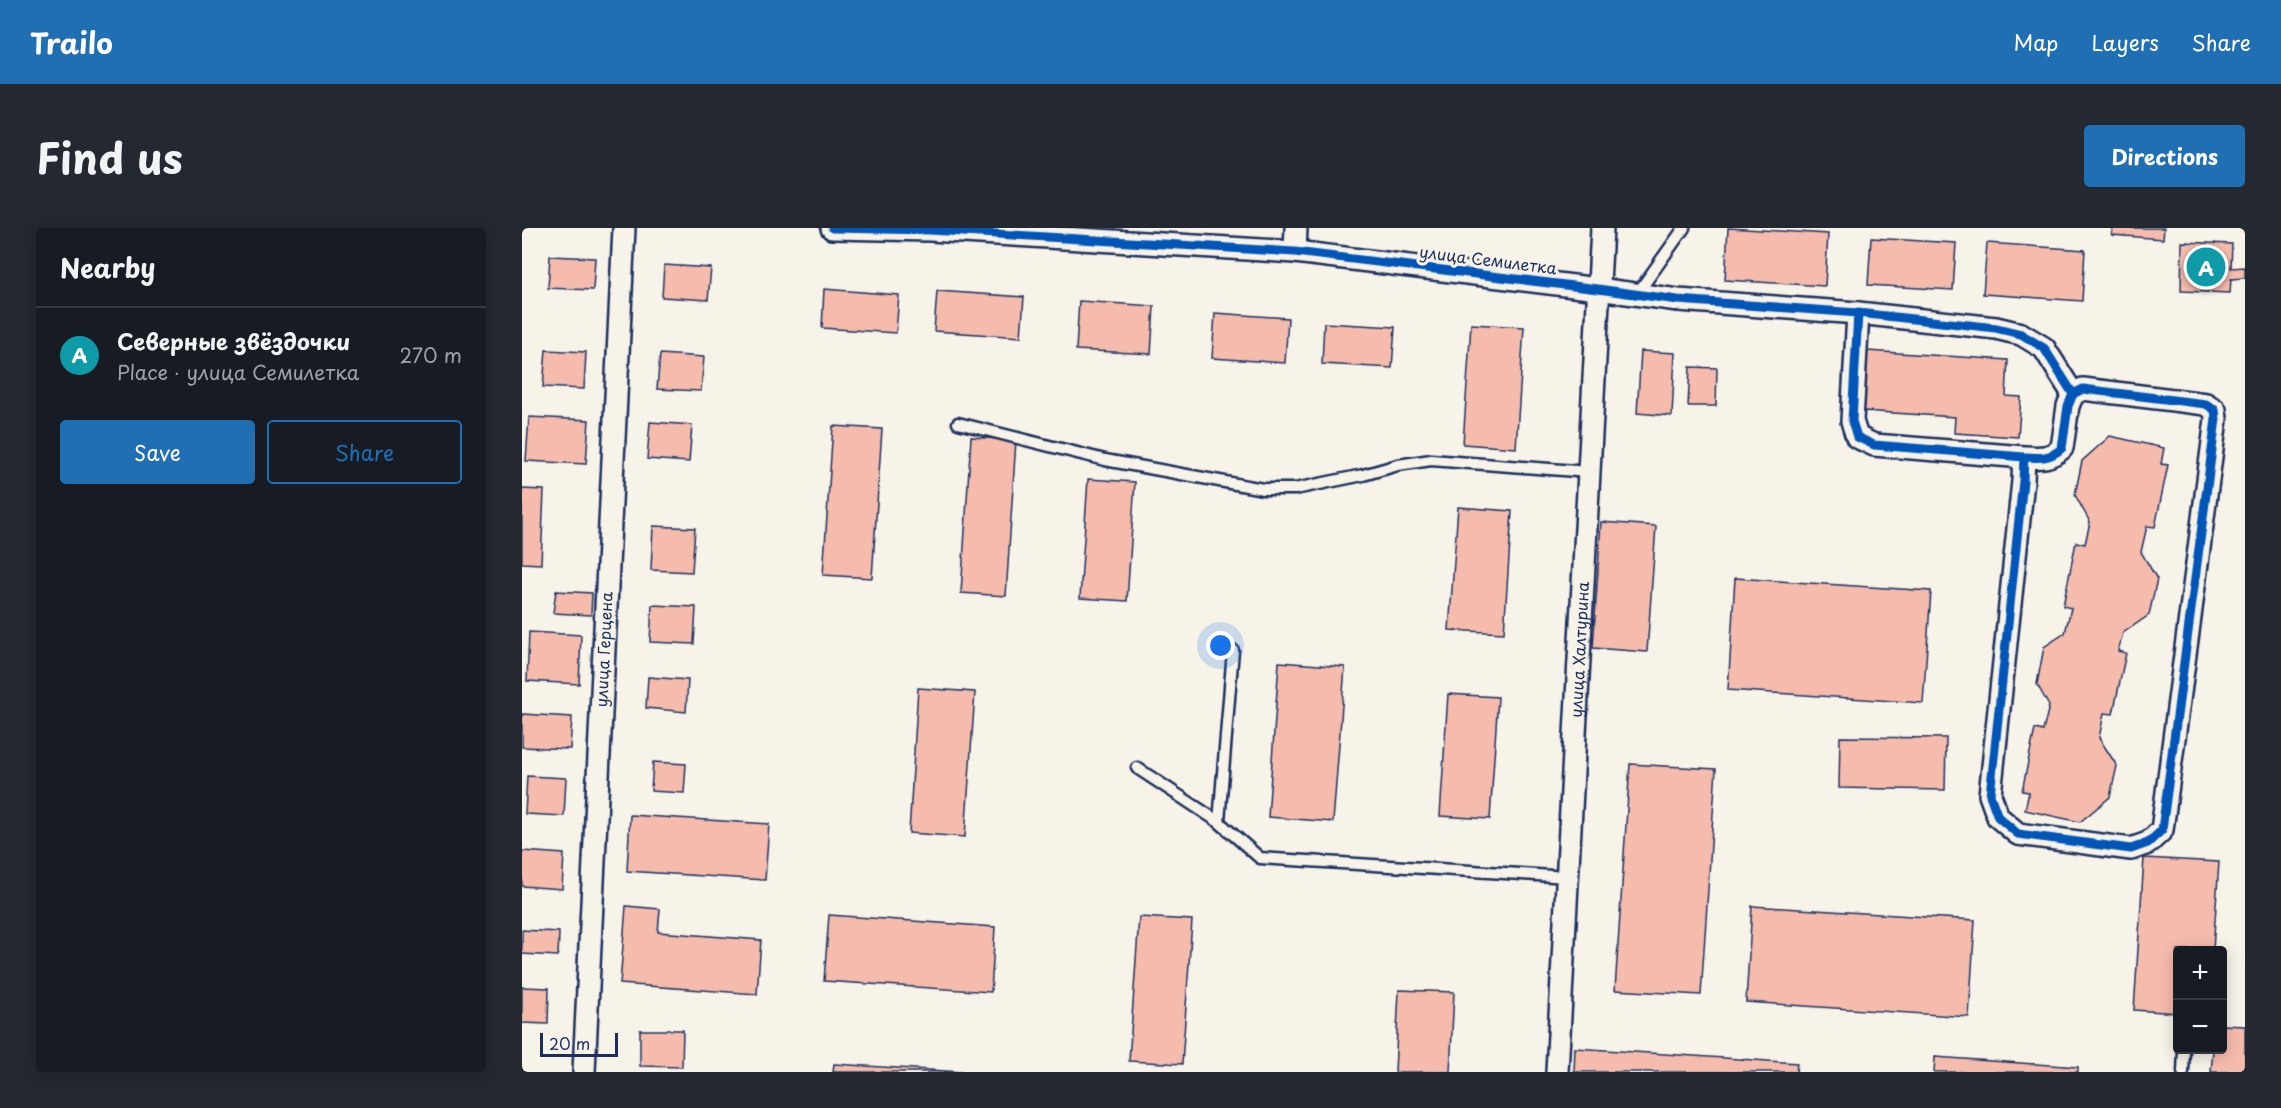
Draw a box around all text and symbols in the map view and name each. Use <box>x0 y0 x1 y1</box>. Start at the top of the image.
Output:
text: Trailo <box>30 21 113 64</box>
text: Map <box>2014 26 2058 58</box>
text: Layers <box>2091 26 2159 58</box>
text: Share <box>2192 26 2251 58</box>
text: Find us <box>36 125 183 188</box>
button: Directions <box>2084 125 2245 187</box>
street label: улица Семилетка <box>1418 239 1558 279</box>
pin: A <box>2186 244 2226 290</box>
text: Nearby <box>60 248 155 287</box>
text: Северные звёздочки <box>117 324 350 357</box>
text: A <box>72 340 87 370</box>
text: 270 m <box>399 340 462 370</box>
text: Place · улица Семилетка <box>117 357 359 387</box>
button: Save <box>60 420 255 484</box>
button: Share <box>267 420 462 484</box>
street label: улица Халтурина <box>1563 581 1594 718</box>
street label: улица Герцена <box>588 591 618 708</box>
your location <box>1206 631 1235 660</box>
map controls <box>2173 946 2227 1054</box>
button: + <box>2173 946 2227 1000</box>
button: − <box>2173 1000 2227 1054</box>
scale bar <box>540 1030 618 1058</box>
text: 20 m <box>549 1031 590 1055</box>

